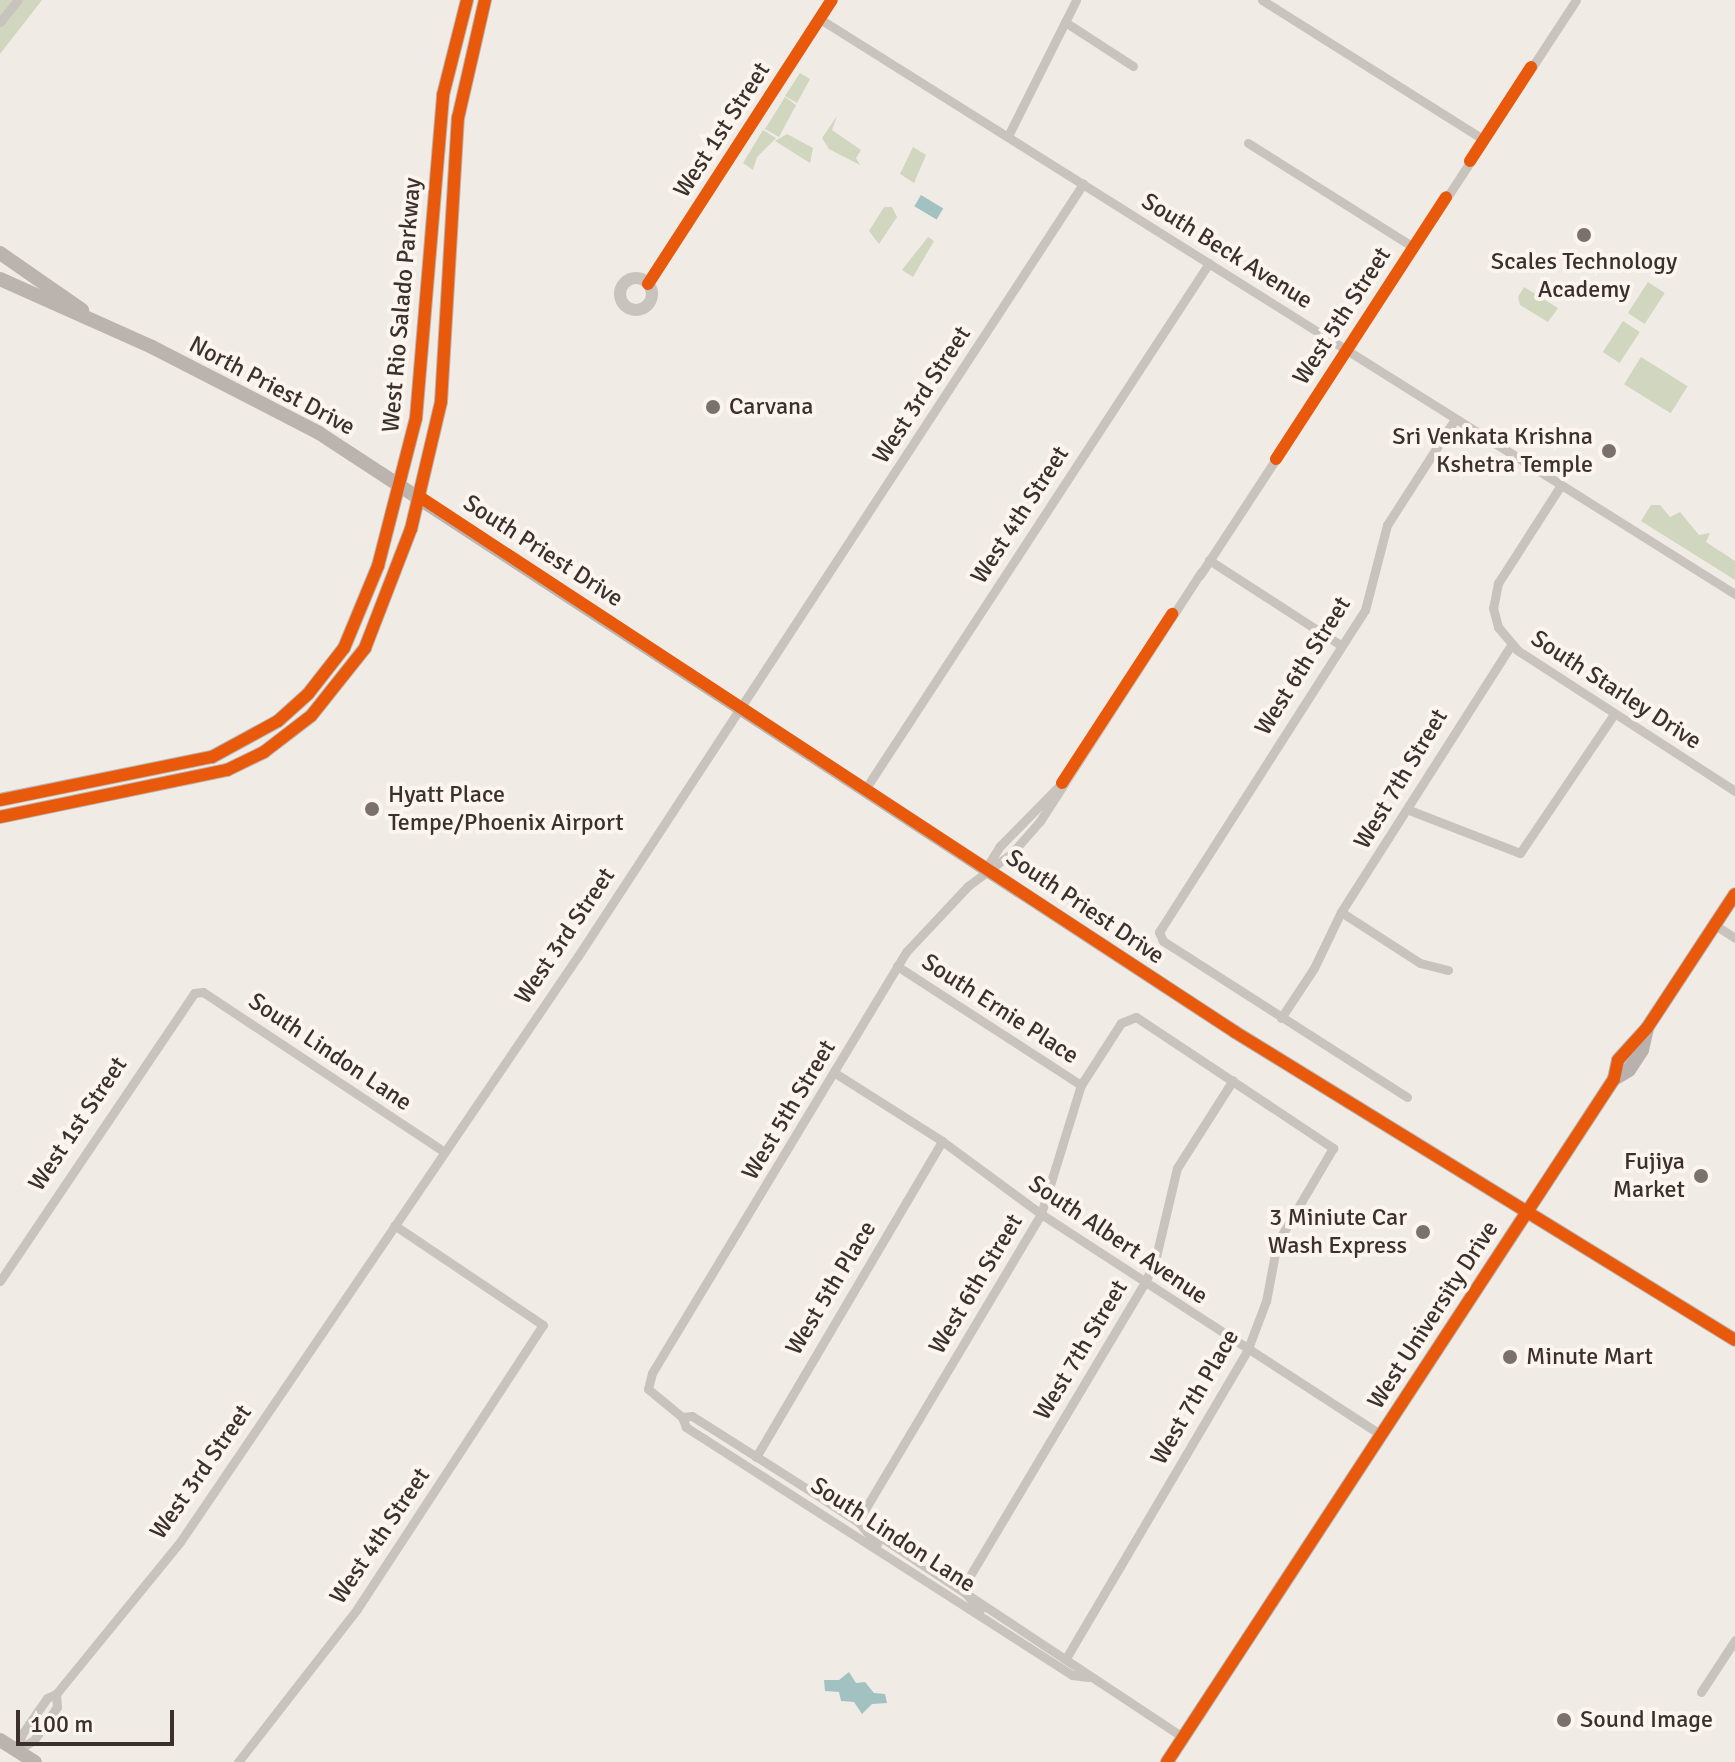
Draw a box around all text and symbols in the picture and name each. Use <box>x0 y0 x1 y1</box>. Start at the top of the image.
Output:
street label: West 1st Street <box>668 57 776 203</box>
street label: West Rio Salado Parkway <box>377 176 427 434</box>
street label: South Beck Avenue <box>1136 187 1318 315</box>
marker: Scales Technology Academy <box>1575 226 1593 244</box>
street label: West 5th Street <box>1287 242 1397 390</box>
place label: Scales Technology Academy <box>1491 248 1677 304</box>
street label: West 3rd Street <box>867 321 977 469</box>
street label: North Priest Drive <box>184 330 360 442</box>
place label: Carvana <box>729 393 813 421</box>
marker: Carvana <box>704 398 722 416</box>
place label: Sri Venkata Krishna Kshetra Temple <box>1392 423 1593 479</box>
street label: West 4th Street <box>965 441 1075 589</box>
marker: Sri Venkata Krishna Kshetra Temple <box>1600 442 1618 460</box>
street label: South Priest Drive <box>458 489 628 613</box>
street label: West 6th Street <box>1249 591 1357 741</box>
street label: South Starley Drive <box>1526 624 1706 756</box>
street label: West 7th Street <box>1348 704 1454 854</box>
place label: Hyatt Place Tempe/Phoenix Airport <box>388 781 624 837</box>
marker: Hyatt Place Tempe/Phoenix Airport <box>363 800 381 818</box>
street label: South Priest Drive <box>1000 843 1170 971</box>
street label: West 3rd Street <box>509 863 621 1009</box>
street label: South Ernie Place <box>916 948 1084 1070</box>
street label: South Lindon Lane <box>243 987 417 1117</box>
street label: West 5th Street <box>736 1035 842 1185</box>
street label: West 1st Street <box>23 1052 133 1196</box>
place label: Fujiya Market <box>1613 1148 1685 1204</box>
marker: Fujiya Market <box>1692 1167 1710 1185</box>
street label: South Albert Avenue <box>1023 1169 1213 1311</box>
place label: 3 Miniute Car Wash Express <box>1268 1204 1407 1260</box>
street label: West 6th Street <box>923 1209 1029 1359</box>
street label: West 5th Place <box>780 1216 882 1360</box>
street label: West University Drive <box>1362 1216 1504 1414</box>
marker: 3 Miniute Car Wash Express <box>1414 1223 1432 1241</box>
street label: West 7th Street <box>1028 1275 1134 1425</box>
street label: West 7th Place <box>1145 1324 1245 1470</box>
place label: Minute Mart <box>1526 1343 1653 1371</box>
marker: Minute Mart <box>1501 1348 1519 1366</box>
street label: West 3rd Street <box>144 1399 258 1545</box>
street label: West 4th Street <box>324 1463 436 1609</box>
street label: South Lindon Lane <box>805 1471 981 1599</box>
scale bar <box>20 1694 178 1744</box>
place label: Sound Image <box>1580 1706 1713 1734</box>
text: 100 m <box>30 1709 93 1739</box>
marker: Sound Image <box>1555 1711 1573 1729</box>

